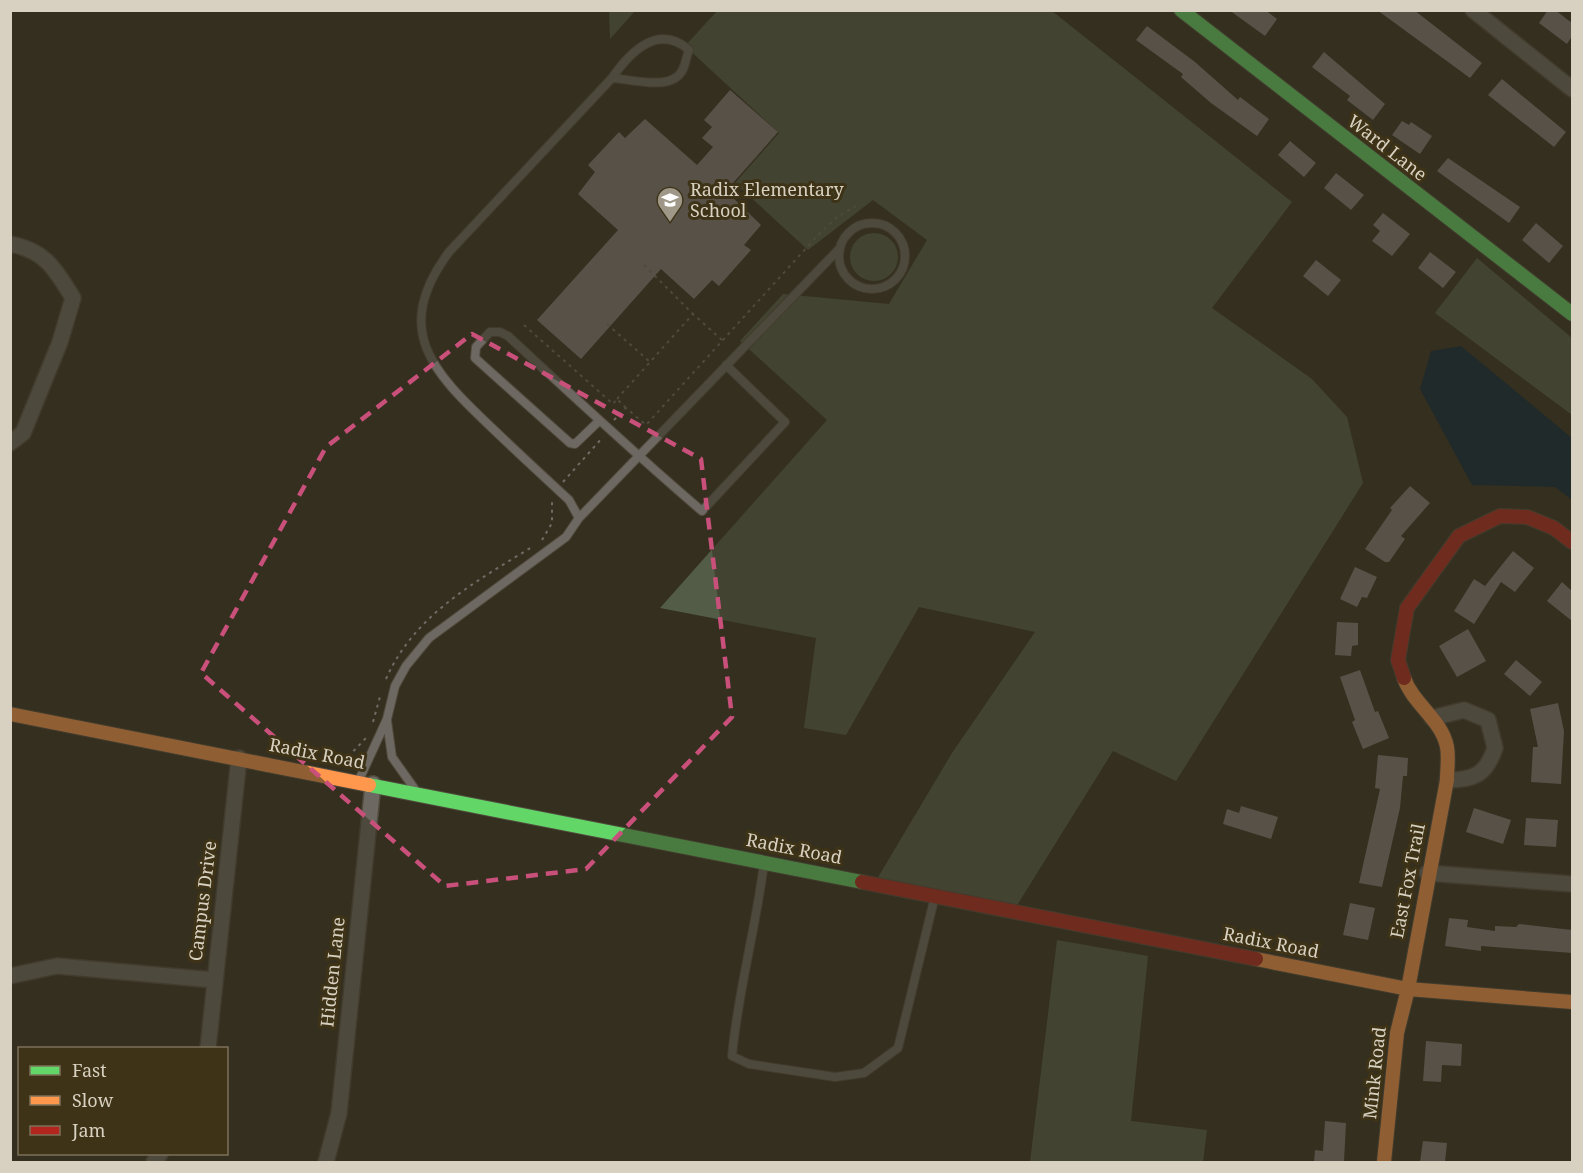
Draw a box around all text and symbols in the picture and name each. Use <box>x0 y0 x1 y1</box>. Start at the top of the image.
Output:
street label: Ward Lane <box>1343 109 1432 186</box>
place label: Radix Elementary School <box>690 177 844 222</box>
school or university icon: Radix Elementary School <box>655 185 685 223</box>
street label: Radix Road <box>267 732 367 774</box>
street label: East Fox Trail <box>1384 821 1430 940</box>
street label: Radix Road <box>744 827 844 869</box>
street label: Campus Drive <box>183 839 221 962</box>
street label: Hidden Lane <box>314 916 350 1028</box>
street label: Radix Road <box>1221 921 1321 963</box>
street label: Mink Road <box>1357 1025 1391 1120</box>
legend <box>18 1047 228 1155</box>
text: Fast <box>72 1058 107 1082</box>
text: Slow <box>72 1088 114 1112</box>
text: Jam <box>71 1118 106 1142</box>

